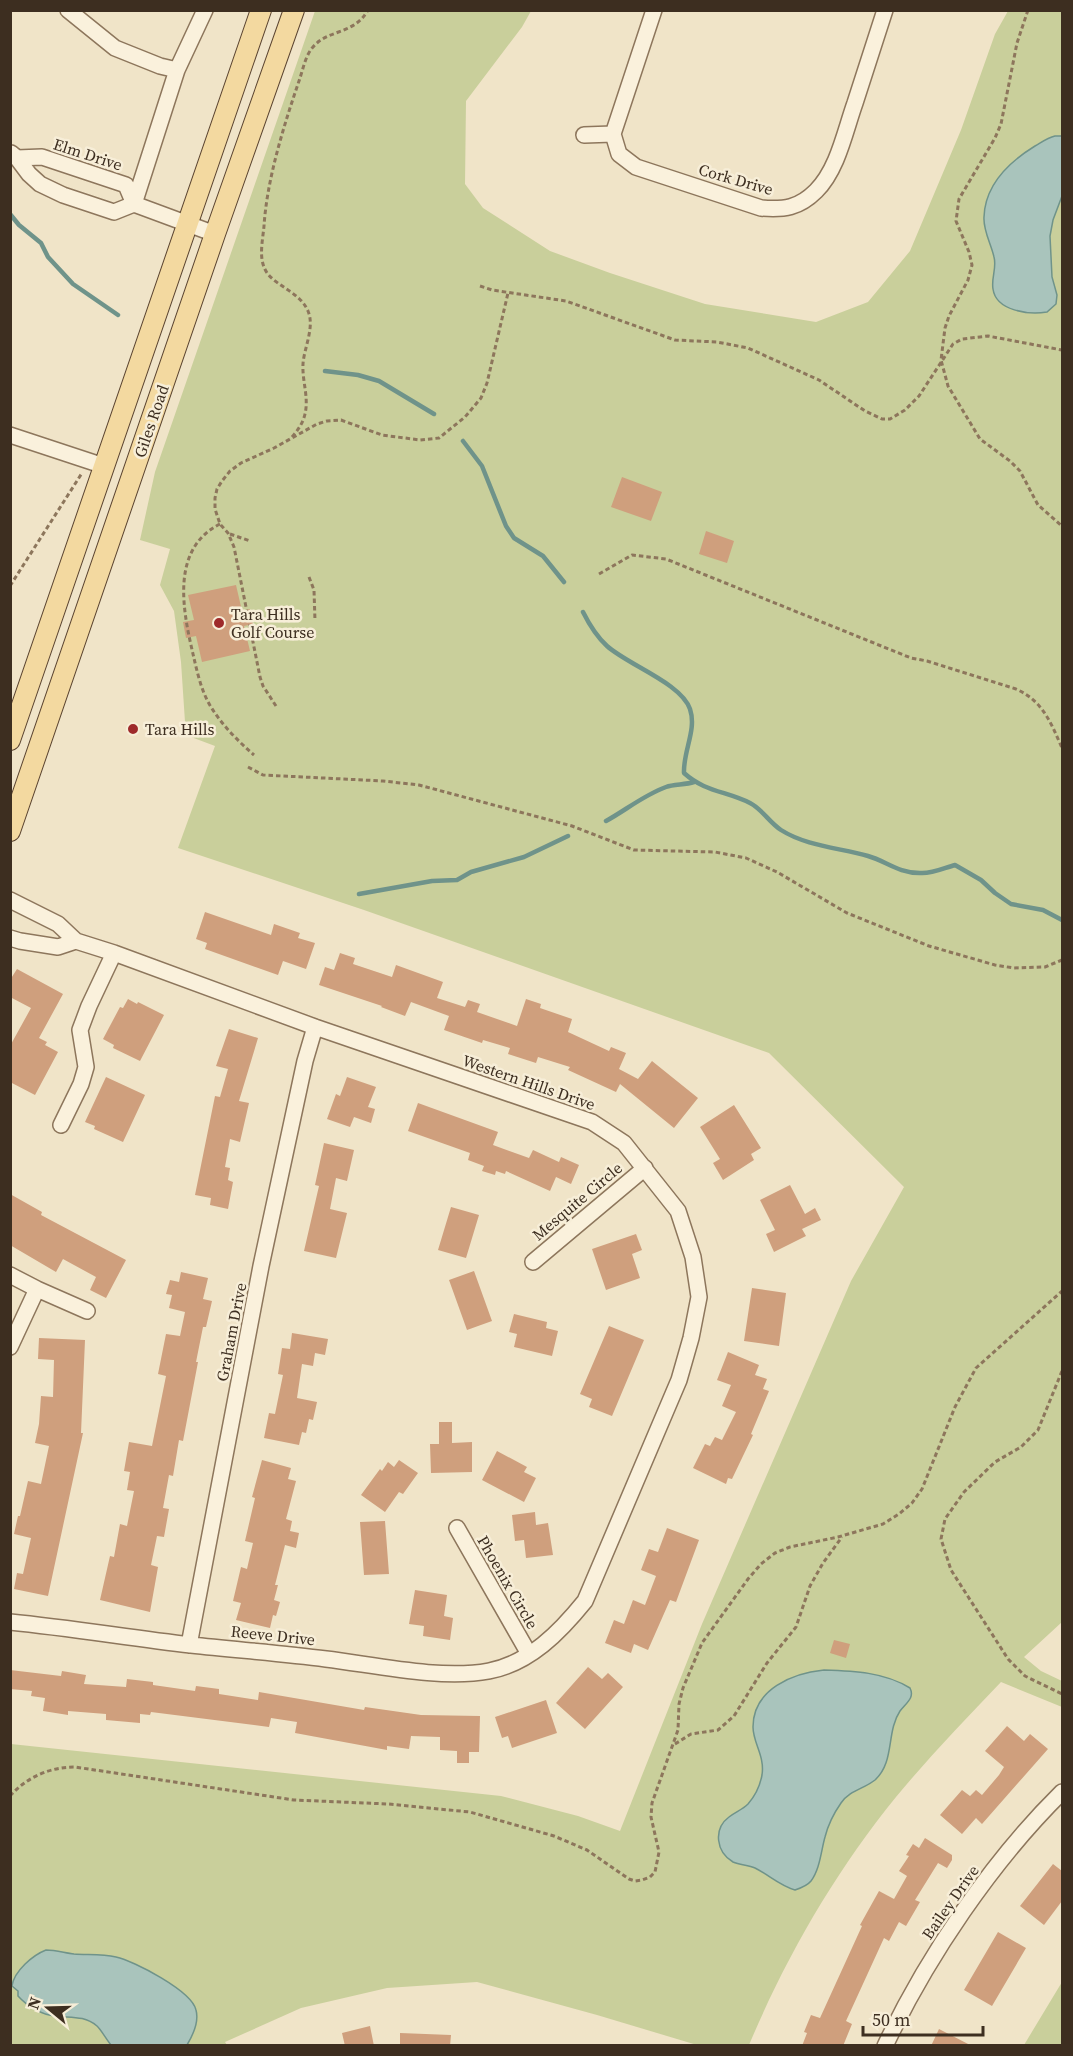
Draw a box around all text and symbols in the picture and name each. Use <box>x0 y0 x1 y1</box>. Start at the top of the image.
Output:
street label: Elm Drive <box>51 133 125 175</box>
street label: Cork Drive <box>696 158 776 200</box>
street label: Giles Road <box>128 382 174 460</box>
place label: Tara Hills Golf Course <box>231 603 314 643</box>
marker: Tara Hills Golf Course <box>212 616 226 630</box>
place label: Tara Hills <box>145 718 214 740</box>
marker: Tara Hills <box>126 722 140 736</box>
street label: Western Hills Drive <box>460 1049 598 1115</box>
street label: Mesquite Circle <box>527 1157 627 1245</box>
street label: Graham Drive <box>211 1281 251 1383</box>
street label: Phoenix Circle <box>472 1531 544 1633</box>
street label: Reeve Drive <box>230 1620 316 1650</box>
street label: Bailey Drive <box>916 1860 984 1944</box>
north arrow <box>18 1978 78 2038</box>
text: N <box>22 1994 46 2012</box>
scale bar <box>863 1999 983 2037</box>
text: 50 m <box>872 2007 910 2032</box>

